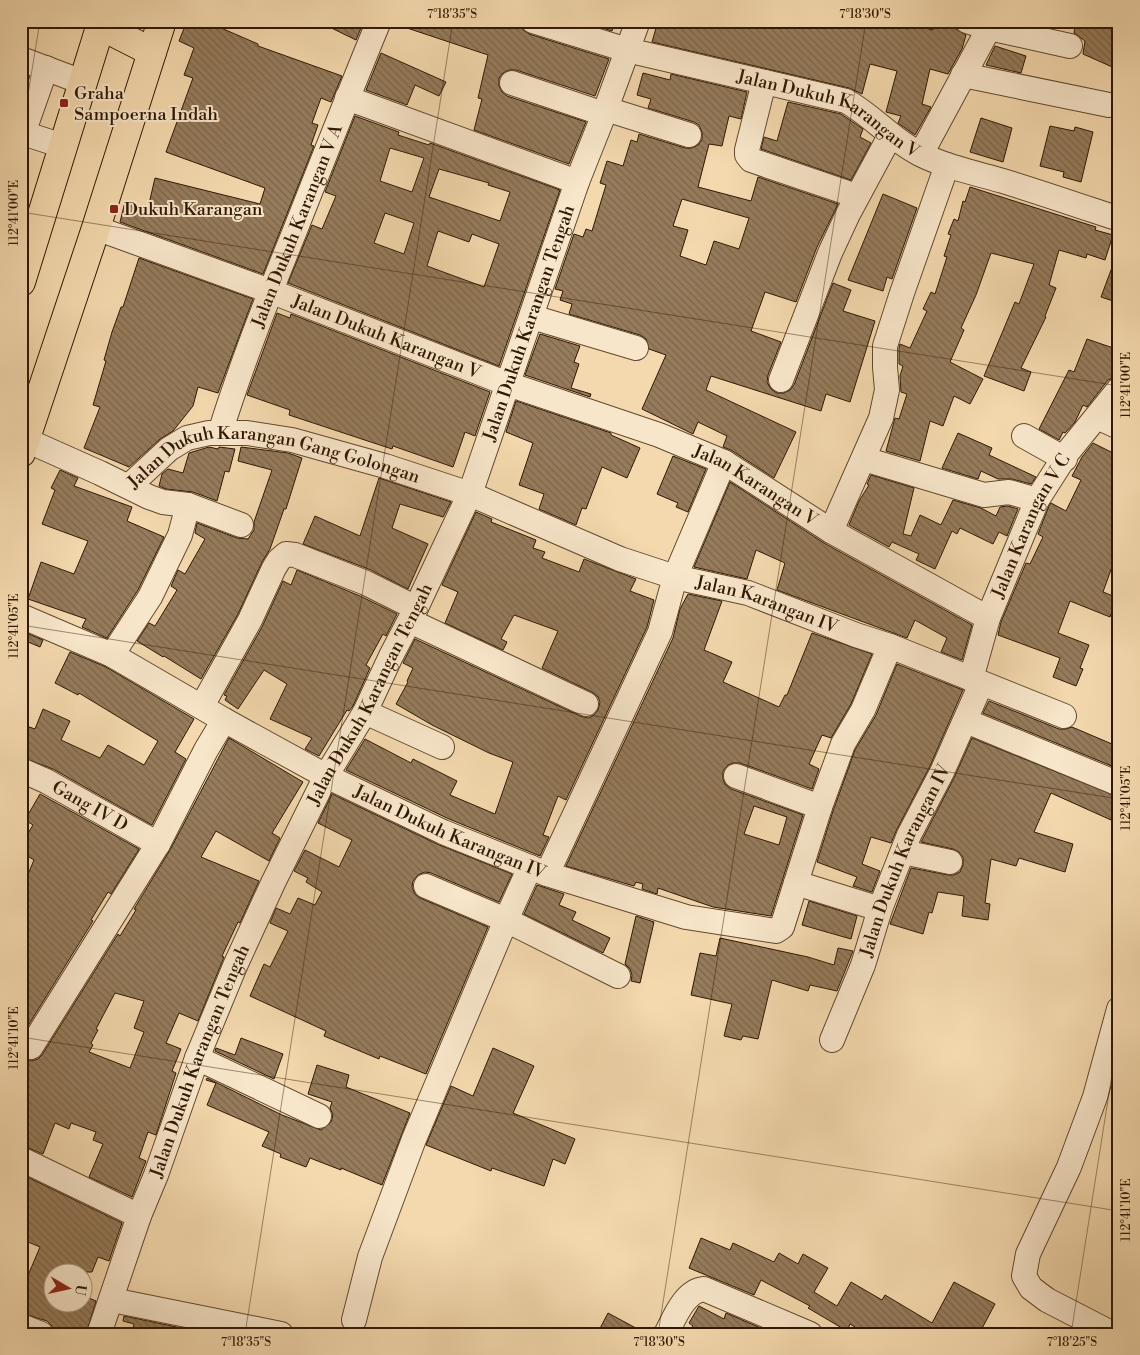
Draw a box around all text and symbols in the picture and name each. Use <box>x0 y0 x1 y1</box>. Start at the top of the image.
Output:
text: 7°18'35"S <box>427 7 477 22</box>
text: 7°18'30"S <box>839 7 891 22</box>
street label: Jalan Dukuh Karangan V <box>734 64 924 163</box>
place label: Graha Sampoerna Indah <box>74 82 218 126</box>
marker: Graha Sampoerna Indah <box>58 97 70 109</box>
street label: Jalan Dukuh Karangan V A <box>246 120 348 332</box>
text: 112°41'00"E <box>7 180 22 246</box>
place label: Dukuh Karangan <box>124 198 263 221</box>
street label: Jalan Dukuh Karangan Tengah <box>477 202 580 445</box>
marker: Dukuh Karangan <box>108 203 120 215</box>
street label: Jalan Dukuh Karangan V <box>288 289 484 384</box>
text: 112°41'00"E <box>1119 352 1134 418</box>
text: Jalan Dukuh Karangan Gang Golongan <box>122 421 423 494</box>
street label: Jalan Karangan V <box>689 439 822 531</box>
street label: Jalan Karangan V C <box>986 449 1075 602</box>
street label: Jalan Dukuh Karangan Gang Golongan <box>117 467 431 495</box>
street label: Jalan Karangan IV <box>693 570 841 638</box>
street label: Jalan Dukuh Karangan Tengah <box>301 579 438 810</box>
text: 112°41'05"E <box>7 594 22 658</box>
street label: Jalan Dukuh Karangan IV <box>854 760 956 961</box>
text: 112°41'05"E <box>1119 766 1134 830</box>
street label: Gang IV D <box>48 775 132 836</box>
street label: Jalan Dukuh Karangan IV <box>349 779 550 884</box>
street label: Jalan Dukuh Karangan Tengah <box>144 941 255 1182</box>
text: 112°41'10"E <box>7 1007 22 1069</box>
text: 112°41'10"E <box>1119 1179 1134 1241</box>
north arrow <box>42 1262 92 1312</box>
text: U <box>70 1283 90 1297</box>
text: 7°18'35"S <box>221 1335 271 1350</box>
text: 7°18'30"S <box>633 1335 685 1350</box>
text: 7°18'25"S <box>1047 1335 1097 1350</box>

